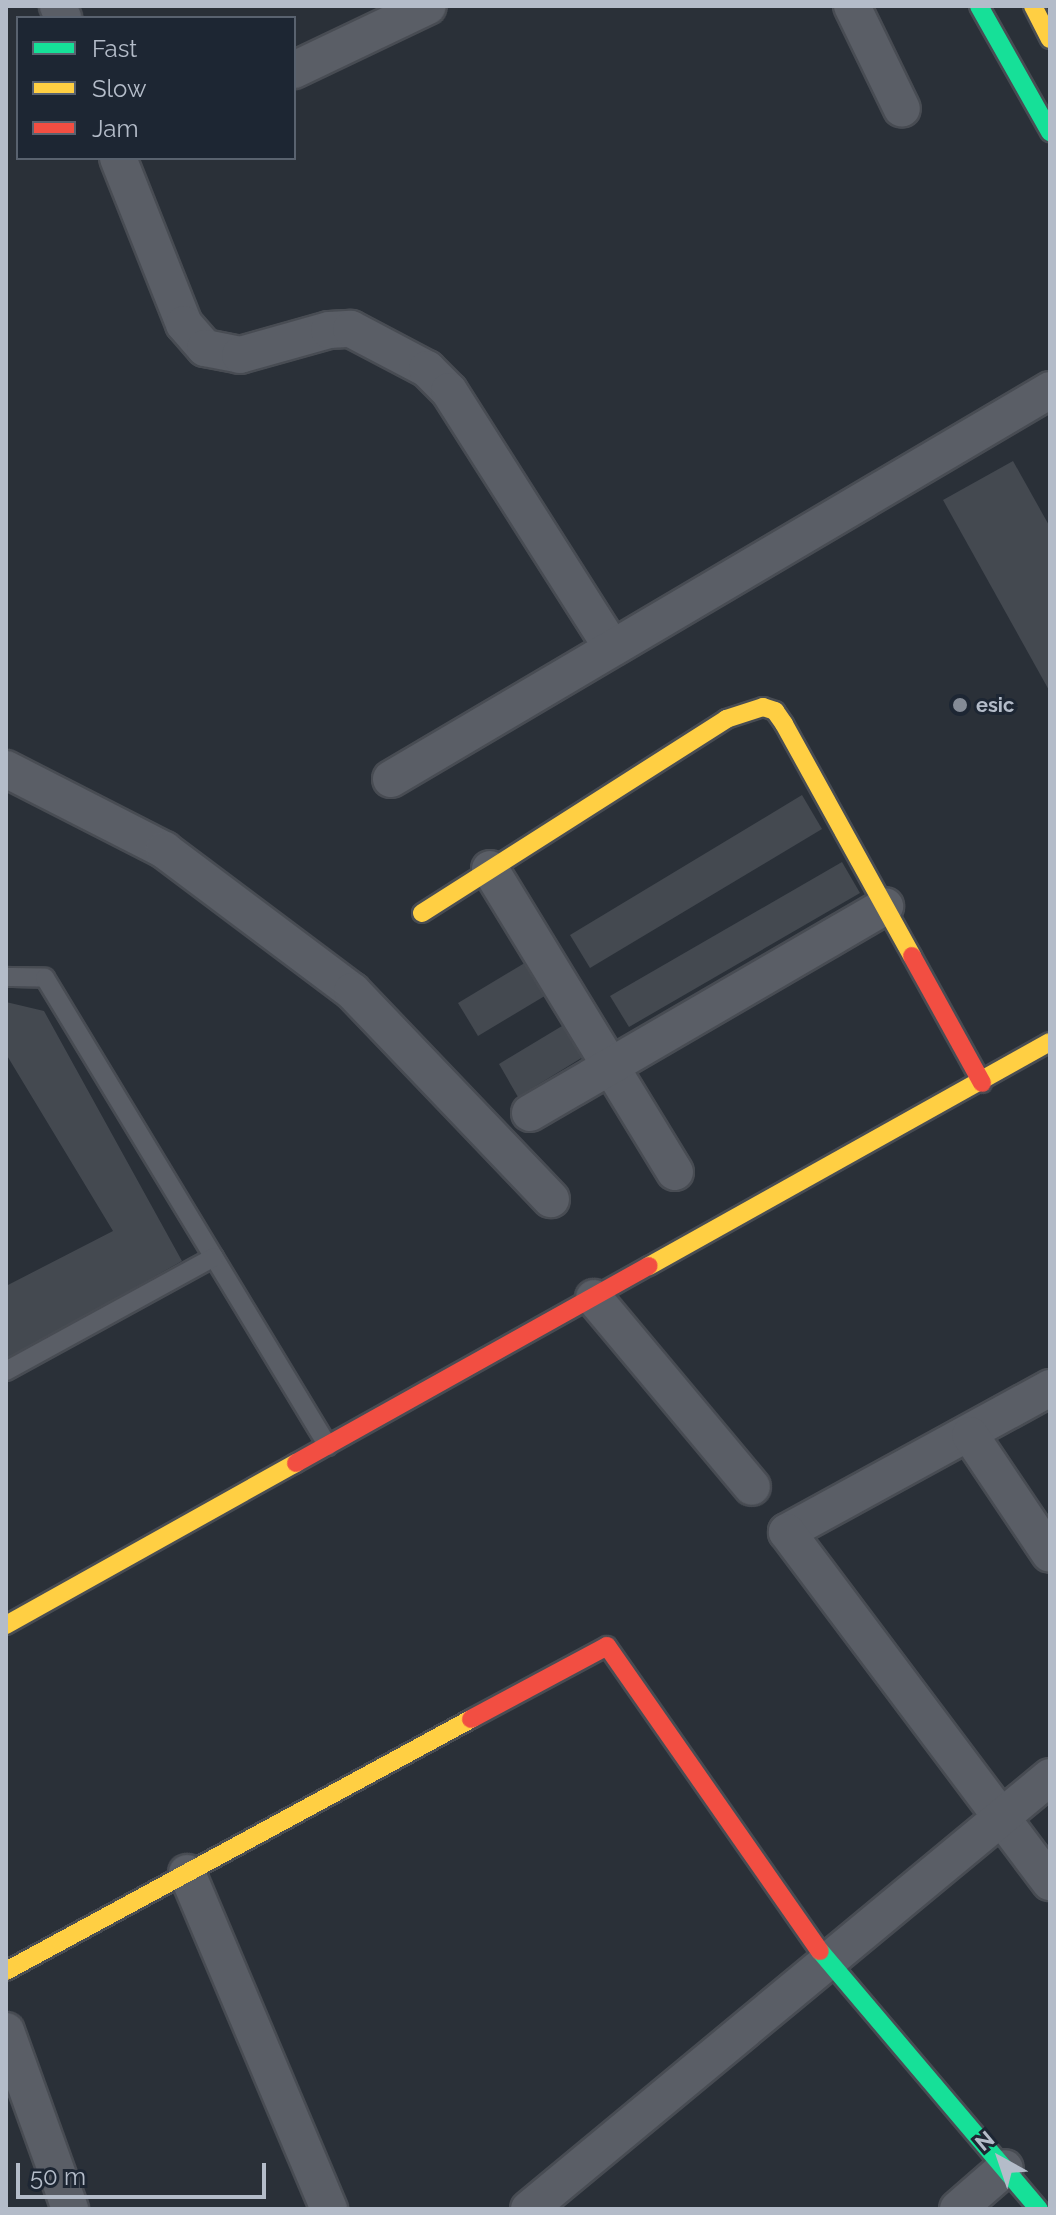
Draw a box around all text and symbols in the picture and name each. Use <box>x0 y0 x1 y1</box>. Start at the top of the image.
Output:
legend <box>16 16 296 160</box>
text: Fast <box>92 34 137 63</box>
text: Slow <box>92 74 146 103</box>
text: Jam <box>92 114 138 143</box>
place label: esic <box>976 693 1014 717</box>
marker: esic <box>951 696 969 714</box>
north arrow <box>960 2119 1040 2199</box>
text: N <box>970 2125 999 2156</box>
scale bar <box>20 2147 270 2197</box>
text: 50 m <box>30 2162 86 2191</box>

